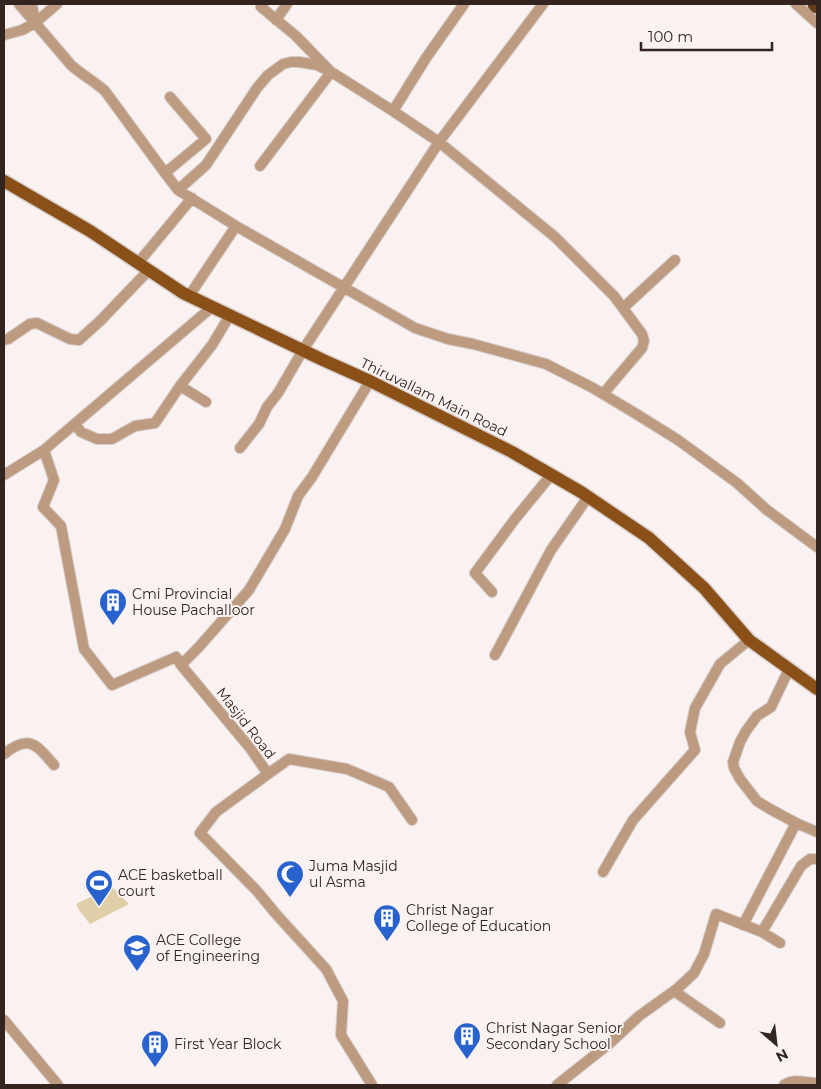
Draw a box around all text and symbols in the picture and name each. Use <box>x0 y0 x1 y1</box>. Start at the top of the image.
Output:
scale bar <box>641 20 772 52</box>
text: 100 m <box>648 27 693 46</box>
street label: Thiruvallam Main Road <box>358 354 510 440</box>
place label: Cmi Provincial House Pachalloor <box>132 585 255 619</box>
building icon: Cmi Provincial House Pachalloor <box>98 587 128 626</box>
street label: Masjid Road <box>212 684 280 762</box>
place label: Juma Masjid ul Asma <box>308 857 398 891</box>
mosque icon: Juma Masjid ul Asma <box>275 859 305 898</box>
place label: ACE basketball court <box>118 866 223 900</box>
sports icon: ACE basketball court <box>84 868 114 907</box>
place label: Christ Nagar College of Education <box>406 901 551 935</box>
building icon: Christ Nagar College of Education <box>372 903 402 942</box>
place label: ACE College of Engineering <box>156 931 260 965</box>
school or university icon: ACE College of Engineering <box>122 933 152 972</box>
place label: Christ Nagar Senior Secondary School <box>486 1019 623 1053</box>
north arrow <box>751 1019 801 1069</box>
building icon: Christ Nagar Senior Secondary School <box>452 1021 482 1060</box>
building icon: First Year Block <box>140 1029 170 1068</box>
place label: First Year Block <box>174 1035 282 1053</box>
text: N <box>773 1045 791 1066</box>

